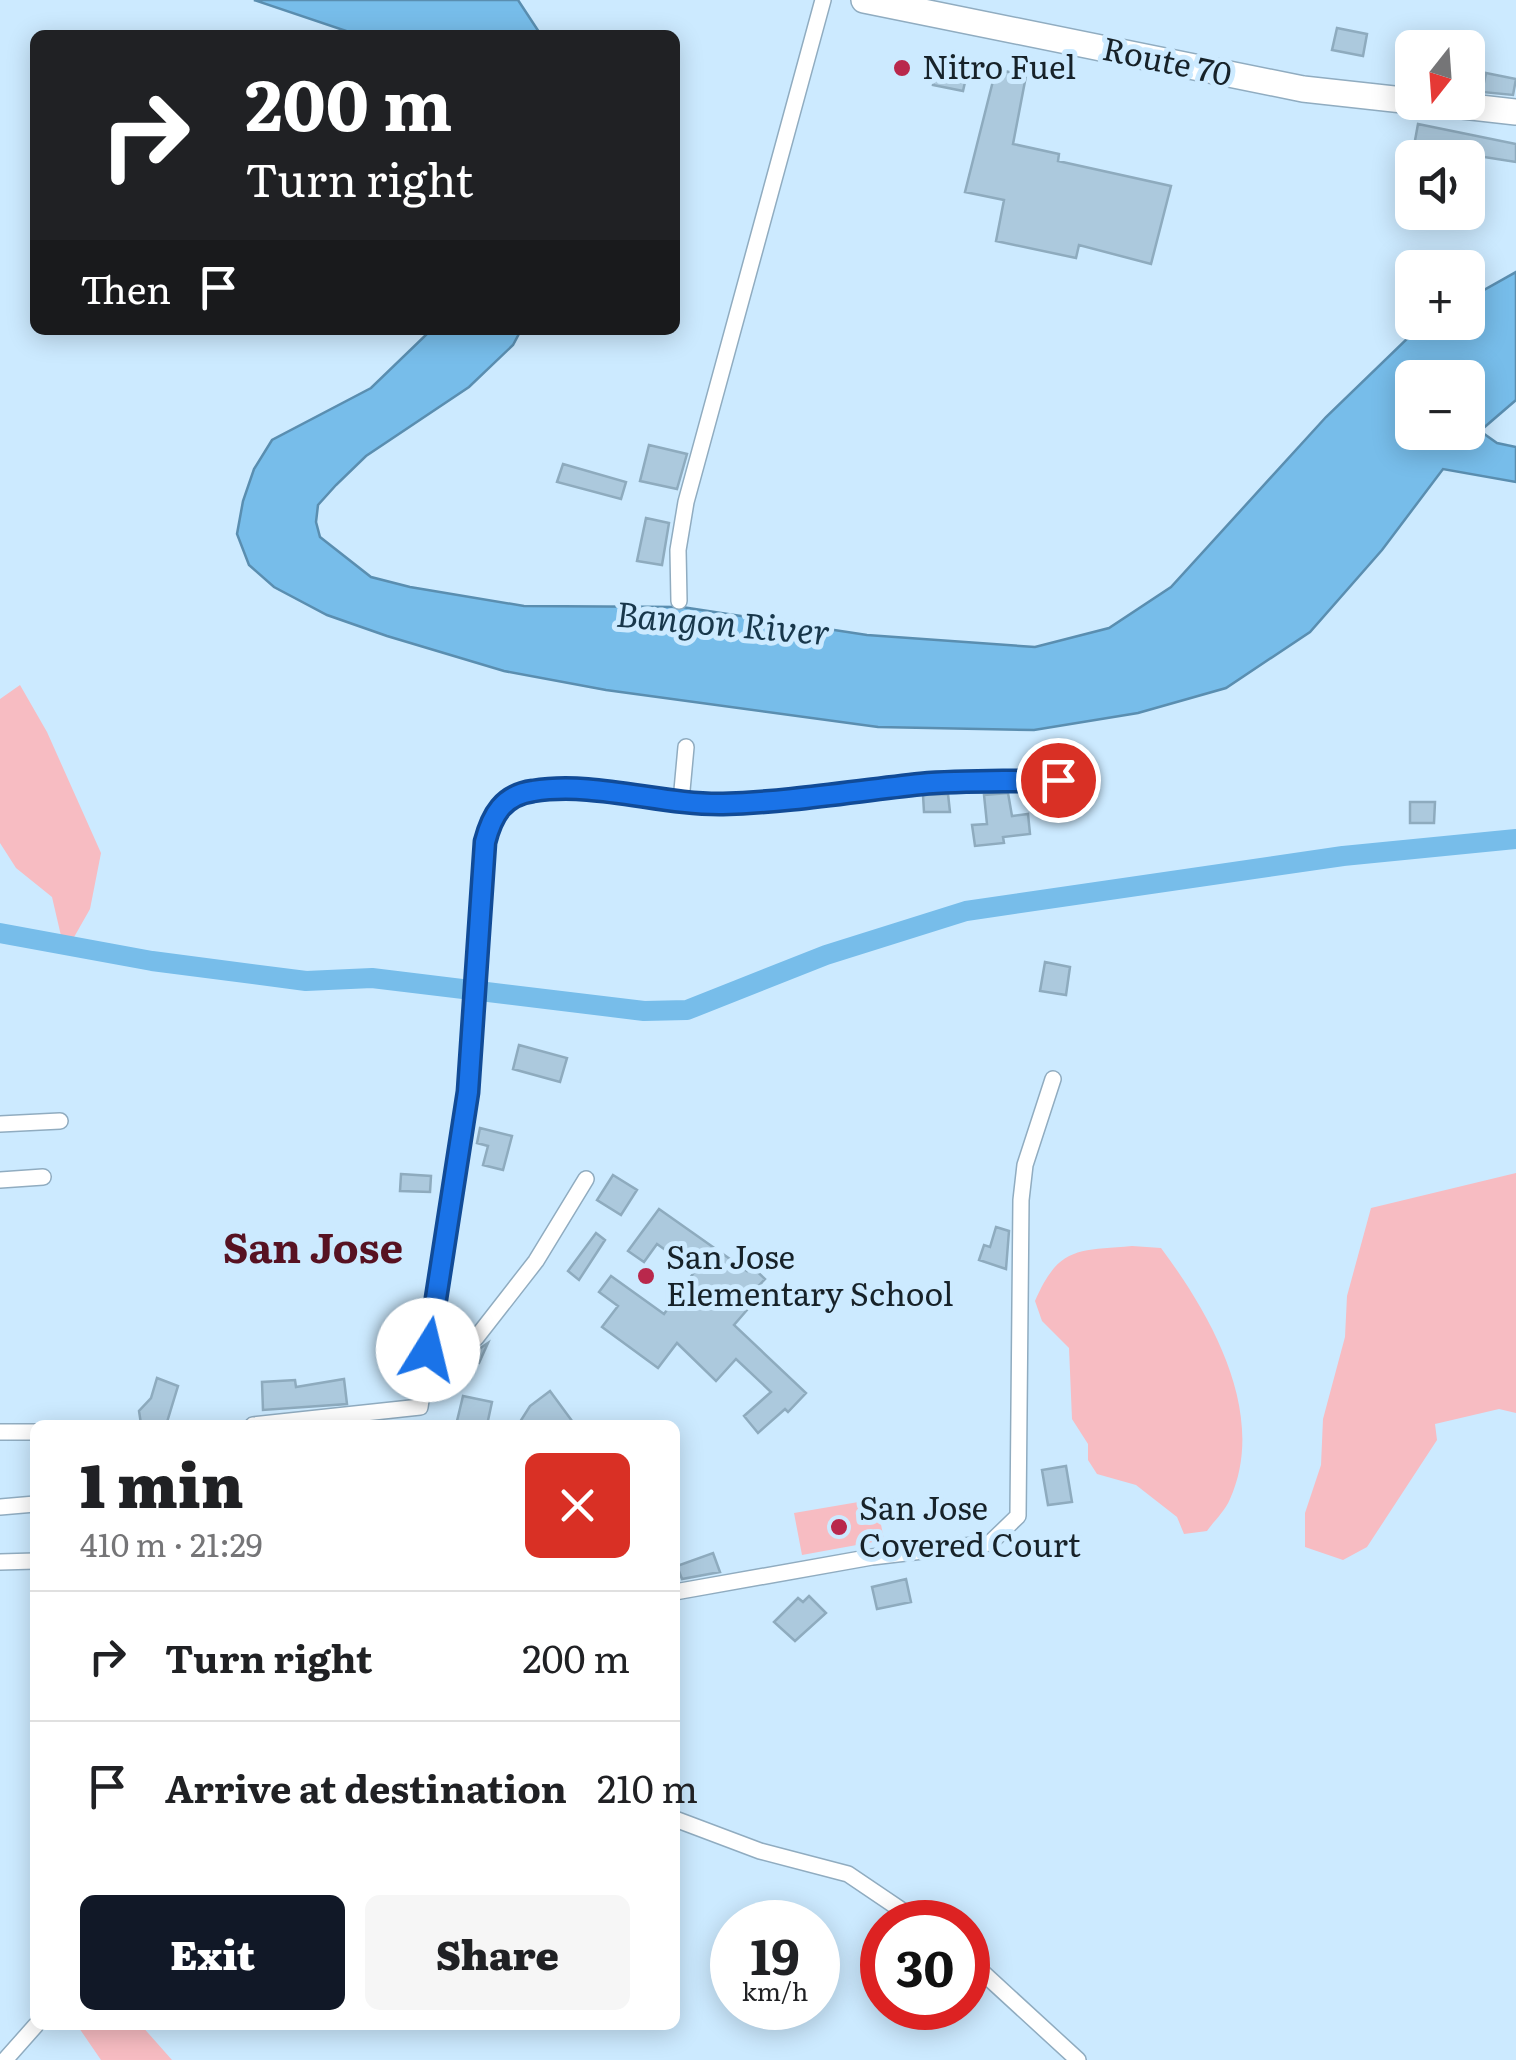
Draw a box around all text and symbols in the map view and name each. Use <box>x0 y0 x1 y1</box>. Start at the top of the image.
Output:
street label: Route 70 <box>1099 22 1237 96</box>
north arrow <box>1395 30 1485 120</box>
map controls <box>1395 30 1485 450</box>
place label: Nitro Fuel <box>922 41 1076 89</box>
text: 200 m <box>245 49 453 153</box>
marker: Nitro Fuel <box>891 57 913 79</box>
icon: right <box>80 70 210 200</box>
button: sound <box>1395 140 1485 230</box>
text: Turn right <box>245 144 473 211</box>
button: + <box>1395 250 1485 340</box>
text: Then <box>80 259 171 316</box>
icon: arrive <box>191 260 246 315</box>
button: − <box>1395 360 1485 450</box>
water label: Bangon River <box>614 586 833 656</box>
pin <box>1016 738 1101 823</box>
icon: arrive <box>1031 753 1086 808</box>
district label: San Jose <box>223 1214 403 1276</box>
place label: San Jose Elementary School <box>666 1231 953 1316</box>
marker: San Jose Elementary School <box>635 1265 657 1287</box>
position arrow <box>376 1298 480 1402</box>
text: 1 min <box>80 1437 244 1526</box>
button: close <box>525 1453 630 1558</box>
place label: San Jose Covered Court <box>859 1482 1081 1567</box>
marker: San Jose Covered Court <box>828 1516 850 1538</box>
text: 410 m · 21:29 <box>80 1519 263 1567</box>
text: Turn right <box>165 1628 372 1685</box>
text: 200 m <box>522 1628 630 1685</box>
icon: right <box>80 1629 135 1684</box>
text: Arrive at destination <box>165 1758 567 1815</box>
text: 210 m <box>597 1758 698 1815</box>
icon: arrive <box>80 1759 135 1814</box>
button: Exit <box>80 1895 345 2010</box>
button: Share <box>365 1895 630 2010</box>
speed limit sign: 30 <box>860 1900 990 2030</box>
text: 19 <box>750 1916 800 1990</box>
text: km/h <box>742 1972 808 2009</box>

